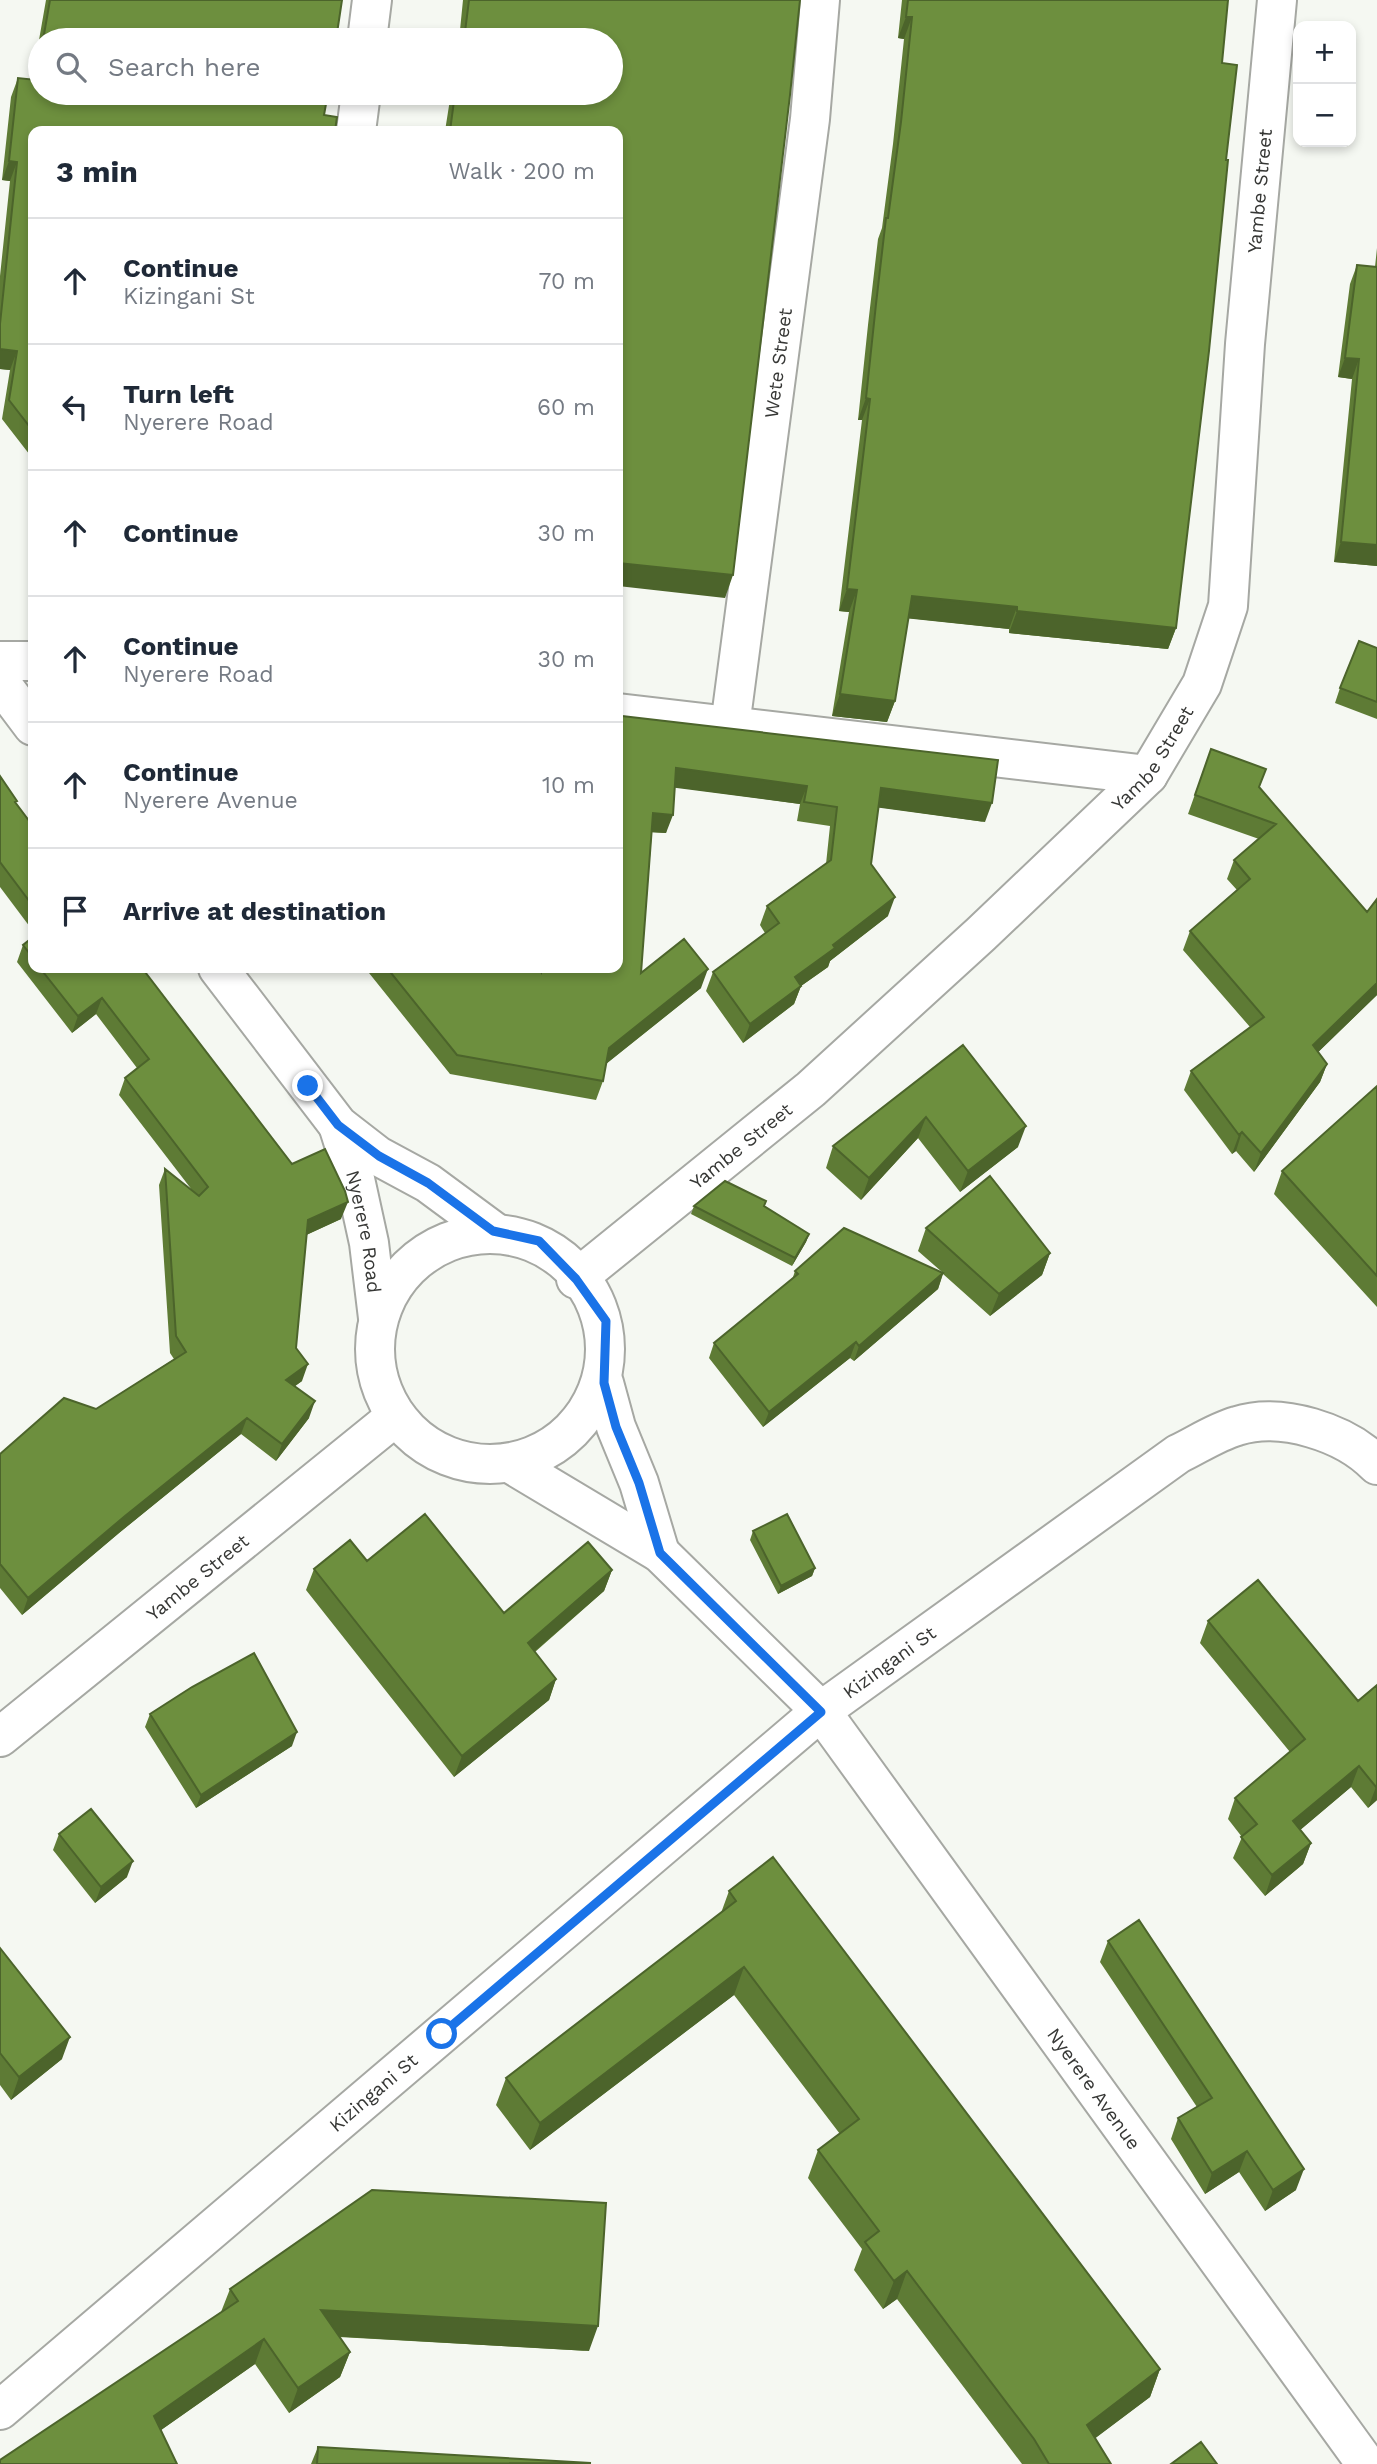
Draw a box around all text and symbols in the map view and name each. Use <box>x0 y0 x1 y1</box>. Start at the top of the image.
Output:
map controls <box>1293 21 1356 147</box>
button: + <box>1293 21 1356 84</box>
search box <box>28 28 623 105</box>
icon: search <box>52 48 90 86</box>
text: Search here <box>108 52 260 82</box>
button: − <box>1293 84 1356 147</box>
street label: Yambe Street <box>1242 128 1276 254</box>
text: 3 min <box>56 154 138 189</box>
text: Walk · 200 m <box>449 158 595 185</box>
text: Continue <box>123 253 239 283</box>
icon: ahead <box>56 262 94 300</box>
text: 70 m <box>538 268 595 295</box>
text: Kizingani St <box>123 283 255 310</box>
street label: Wete Street <box>759 307 796 420</box>
text: Turn left <box>123 379 234 409</box>
icon: left <box>56 388 94 426</box>
text: 60 m <box>537 394 595 421</box>
text: Nyerere Road <box>123 409 274 436</box>
icon: ahead <box>56 514 94 552</box>
text: Continue <box>123 518 239 548</box>
text: 30 m <box>538 520 595 547</box>
text: Continue <box>123 631 239 661</box>
icon: ahead <box>56 640 94 678</box>
text: 30 m <box>538 646 595 673</box>
text: Nyerere Road <box>123 661 274 688</box>
street label: Yambe Street <box>1107 702 1198 815</box>
text: Continue <box>123 757 239 787</box>
icon: ahead <box>56 766 94 804</box>
text: 10 m <box>542 772 595 799</box>
text: Nyerere Avenue <box>123 787 298 814</box>
icon: arrive <box>56 892 94 930</box>
text: Arrive at destination <box>123 896 386 926</box>
route end <box>292 1070 323 1101</box>
street label: Yambe Street <box>685 1098 797 1194</box>
street label: Nyerere Road <box>341 1167 386 1294</box>
street label: Yambe Street <box>142 1529 253 1625</box>
street label: Kizingani St <box>838 1621 940 1703</box>
route start <box>426 2018 457 2049</box>
street label: Nyerere Avenue <box>1043 2023 1146 2154</box>
street label: Kizingani St <box>324 2048 422 2136</box>

